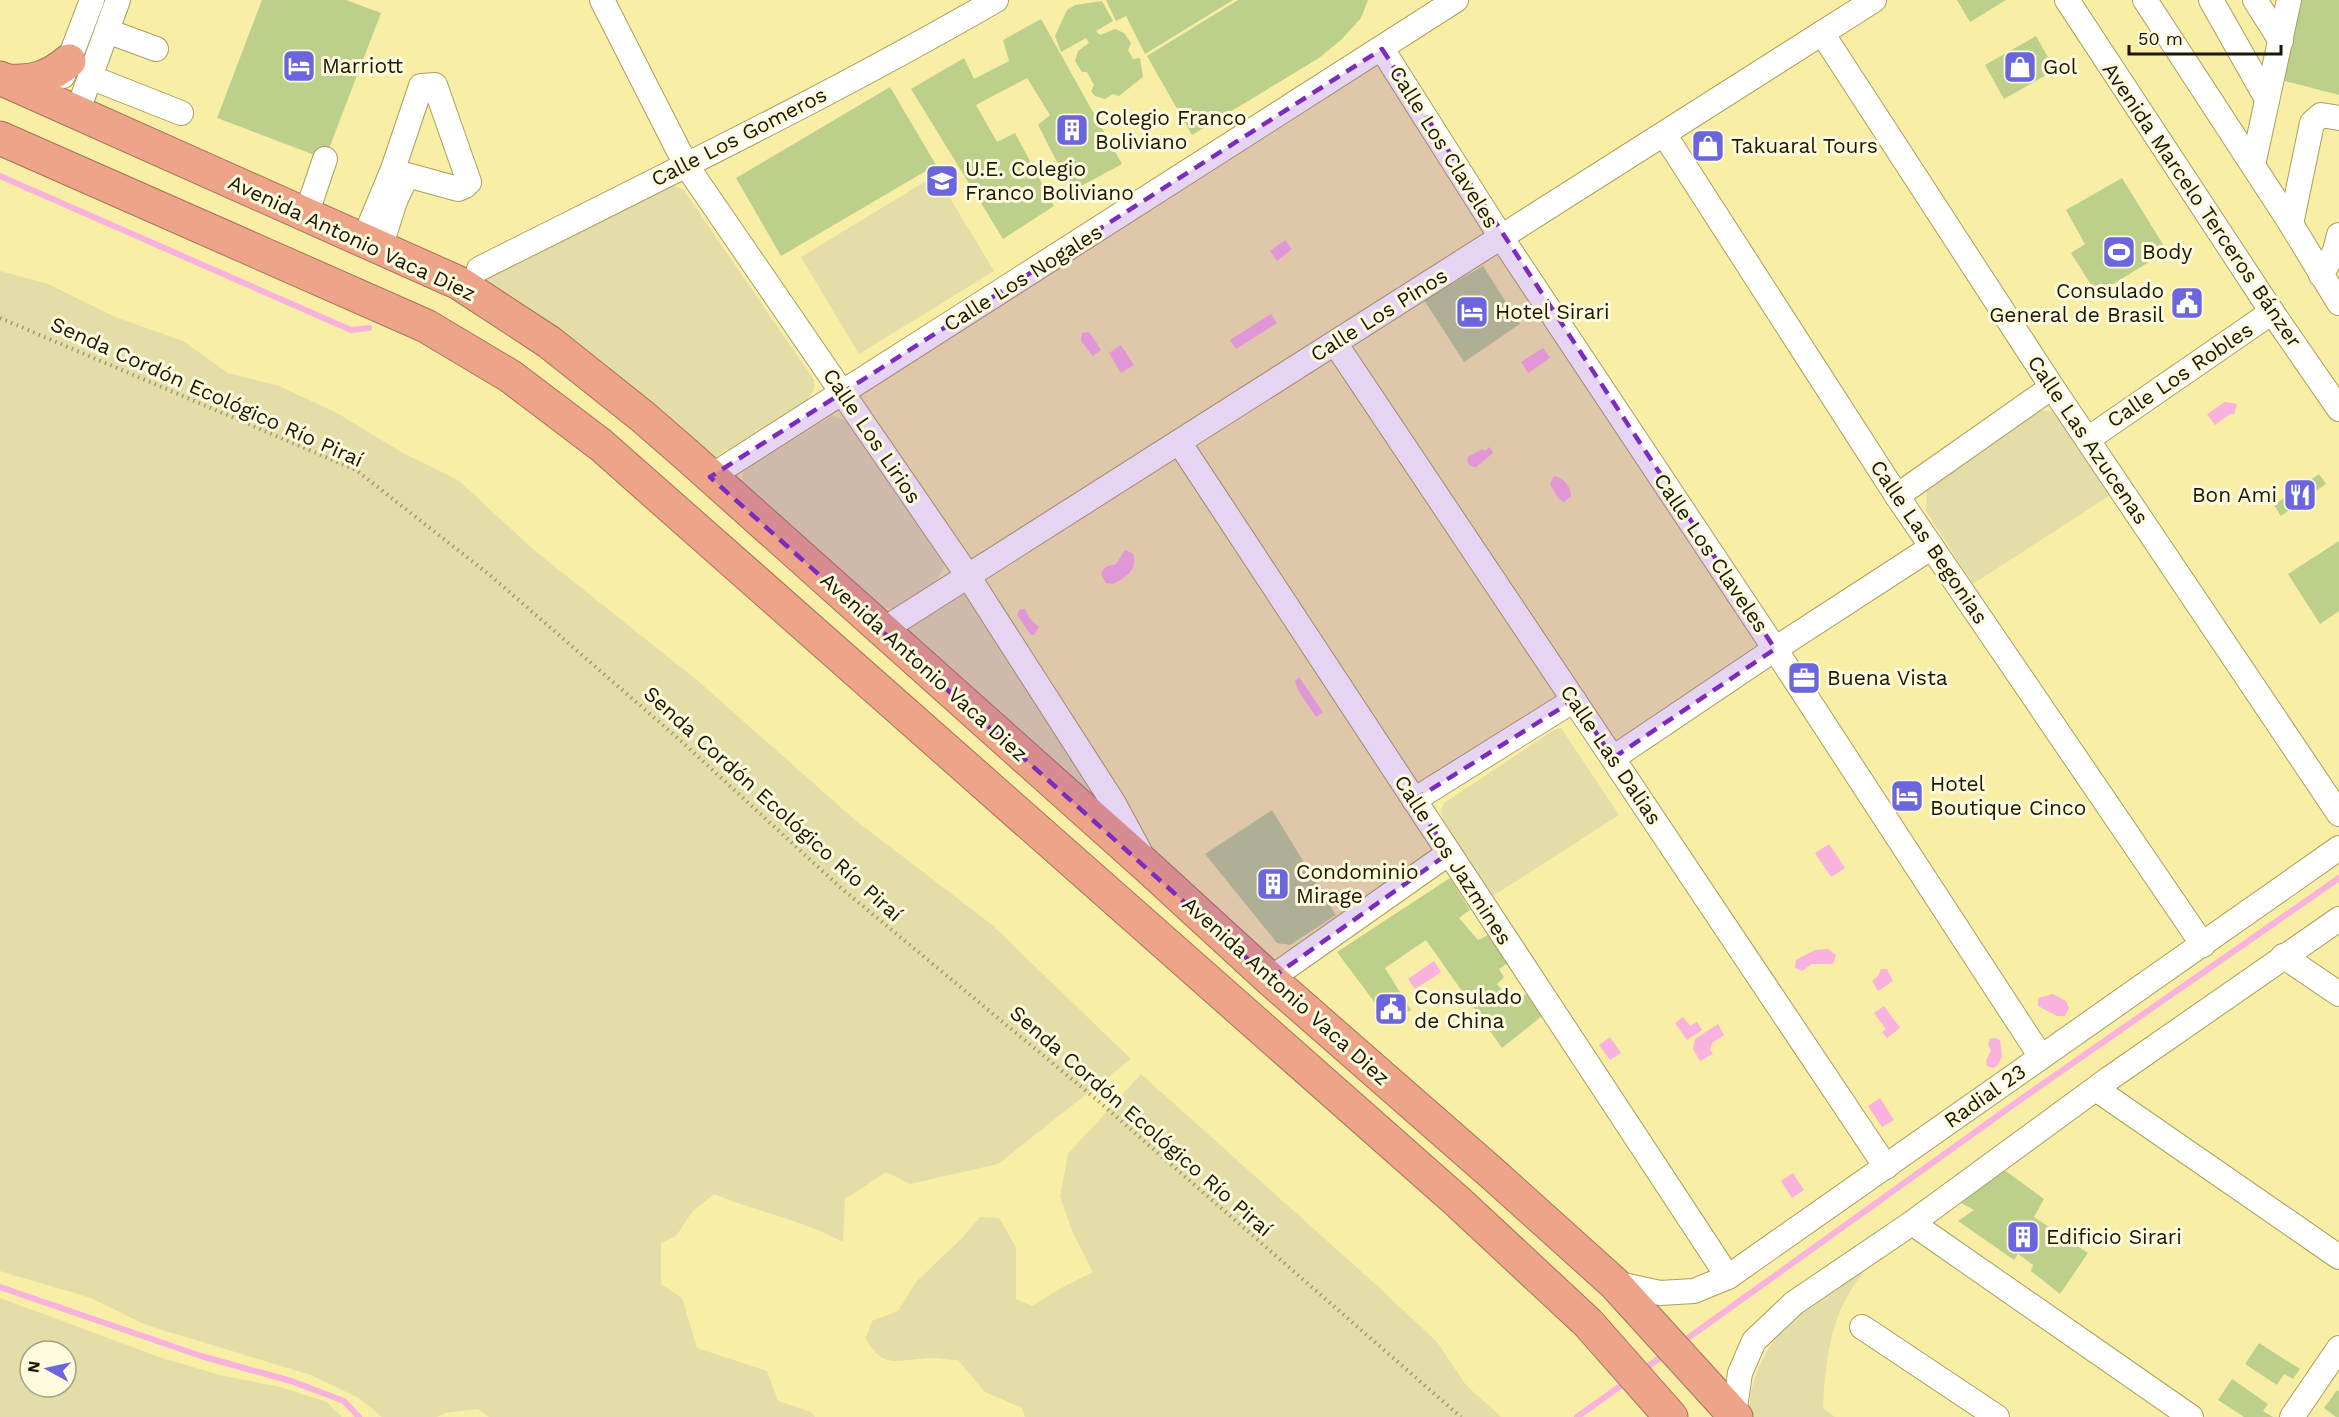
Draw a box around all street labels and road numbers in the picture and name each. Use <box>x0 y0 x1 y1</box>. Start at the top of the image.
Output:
street label: Avenida Marcelo Terceros Bánzer <box>2098 58 2308 352</box>
street label: Calle Los Claveles <box>1384 61 1504 232</box>
street label: Calle Los Gomeros <box>647 82 831 192</box>
street label: Avenida Antonio Vaca Diez <box>225 169 480 306</box>
street label: Calle Los Nogales <box>939 219 1107 336</box>
street label: Calle Los Pinos <box>1306 262 1452 367</box>
street label: Senda Cordón Ecológico Río Piraí <box>47 311 368 472</box>
street label: Calle Los Robles <box>2102 317 2257 433</box>
street label: Calle Las Azucenas <box>2023 351 2154 529</box>
street label: Calle Los Lirios <box>818 363 927 508</box>
street label: Calle Las Begonias <box>1865 455 1994 628</box>
street label: Calle Los Claveles <box>1649 468 1774 637</box>
street label: Avenida Antonio Vaca Diez <box>816 567 1033 766</box>
street label: Calle Las Dalias <box>1555 680 1667 829</box>
street label: Senda Cordón Ecológico Río Piraí <box>639 681 908 927</box>
street label: Calle Los Jazmines <box>1389 770 1518 949</box>
street label: Avenida Antonio Vaca Diez <box>1178 891 1395 1090</box>
street label: Senda Cordón Ecológico Río Piraí <box>1005 1000 1278 1242</box>
street label: Radial 23 <box>1939 1058 2030 1133</box>

